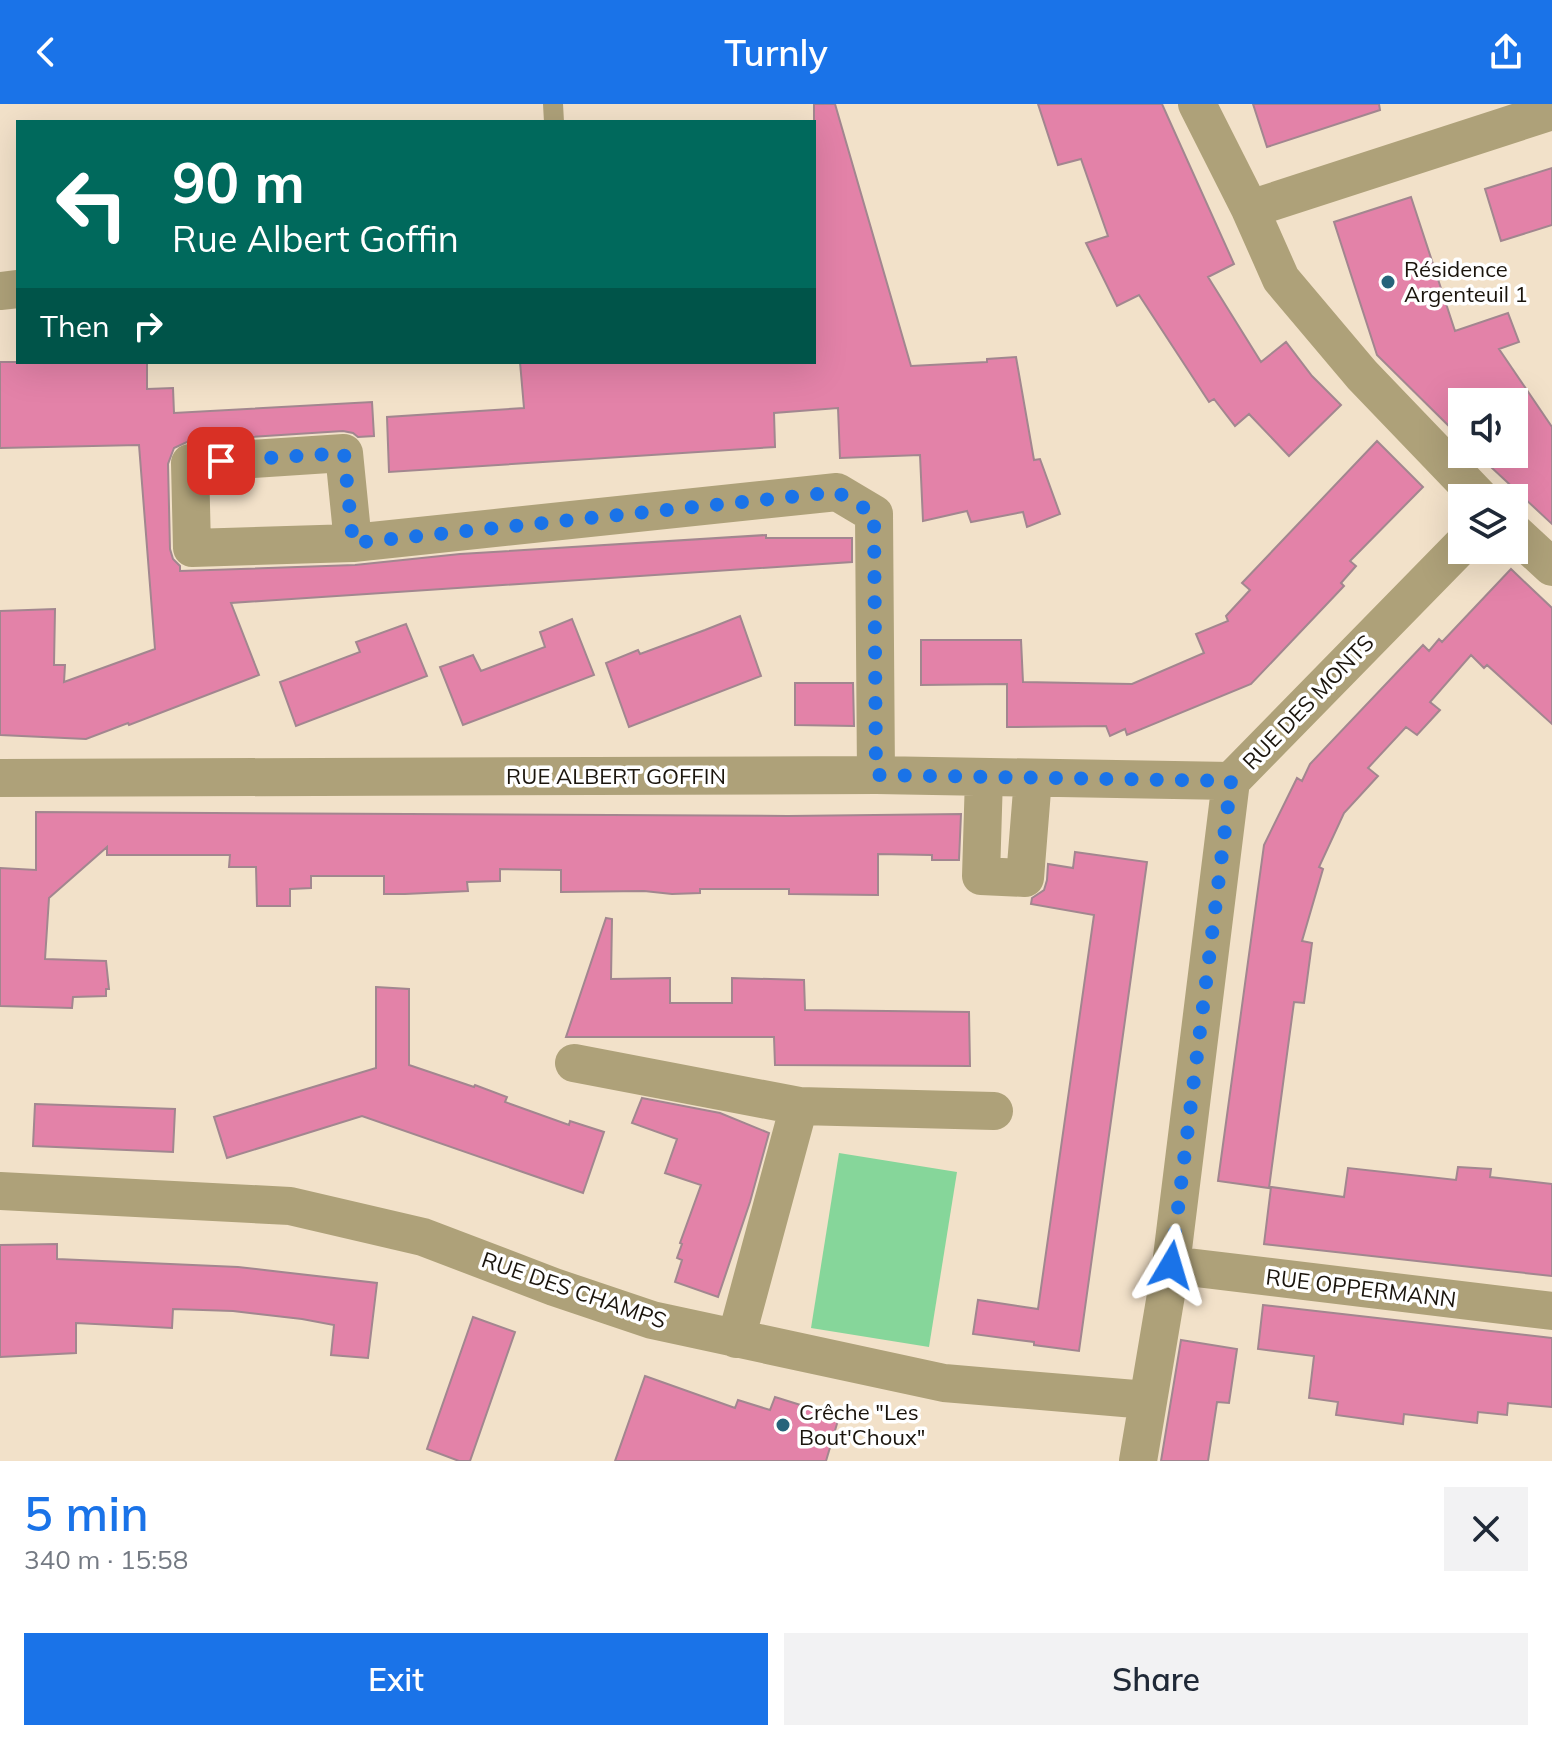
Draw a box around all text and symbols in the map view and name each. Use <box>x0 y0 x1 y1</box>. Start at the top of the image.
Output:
icon: back <box>24 30 68 74</box>
text: Turnly <box>724 30 828 75</box>
icon: share <box>1484 30 1528 74</box>
text: 90 m <box>172 147 305 217</box>
icon: left <box>40 152 144 256</box>
text: Rue Albert Goffin <box>172 216 459 261</box>
place label: Résidence Argenteuil 1 <box>1404 255 1528 308</box>
marker: Résidence Argenteuil 1 <box>1379 273 1397 291</box>
icon: right <box>126 304 170 348</box>
text: Then <box>40 307 110 345</box>
map controls <box>1448 388 1528 564</box>
button: sound <box>1448 388 1528 468</box>
pin <box>187 427 255 495</box>
icon: arrive <box>199 439 243 483</box>
button: layers <box>1448 484 1528 564</box>
street label: RUE DES MONTS <box>1236 628 1380 776</box>
street label: RUE ALBERT GOFFIN <box>506 762 726 790</box>
position arrow <box>1129 1223 1213 1307</box>
street label: RUE DES CHAMPS <box>478 1245 670 1335</box>
street label: RUE OPPERMANN <box>1264 1262 1458 1314</box>
place label: Crêche "Les Bout'Choux" <box>799 1398 925 1451</box>
marker: Crêche "Les Bout'Choux" <box>774 1416 792 1434</box>
text: 5 min <box>24 1483 149 1543</box>
button: close <box>1444 1487 1528 1571</box>
text: 340 m · 15:58 <box>24 1543 188 1576</box>
button: Exit <box>24 1633 768 1725</box>
button: Share <box>784 1633 1528 1725</box>

